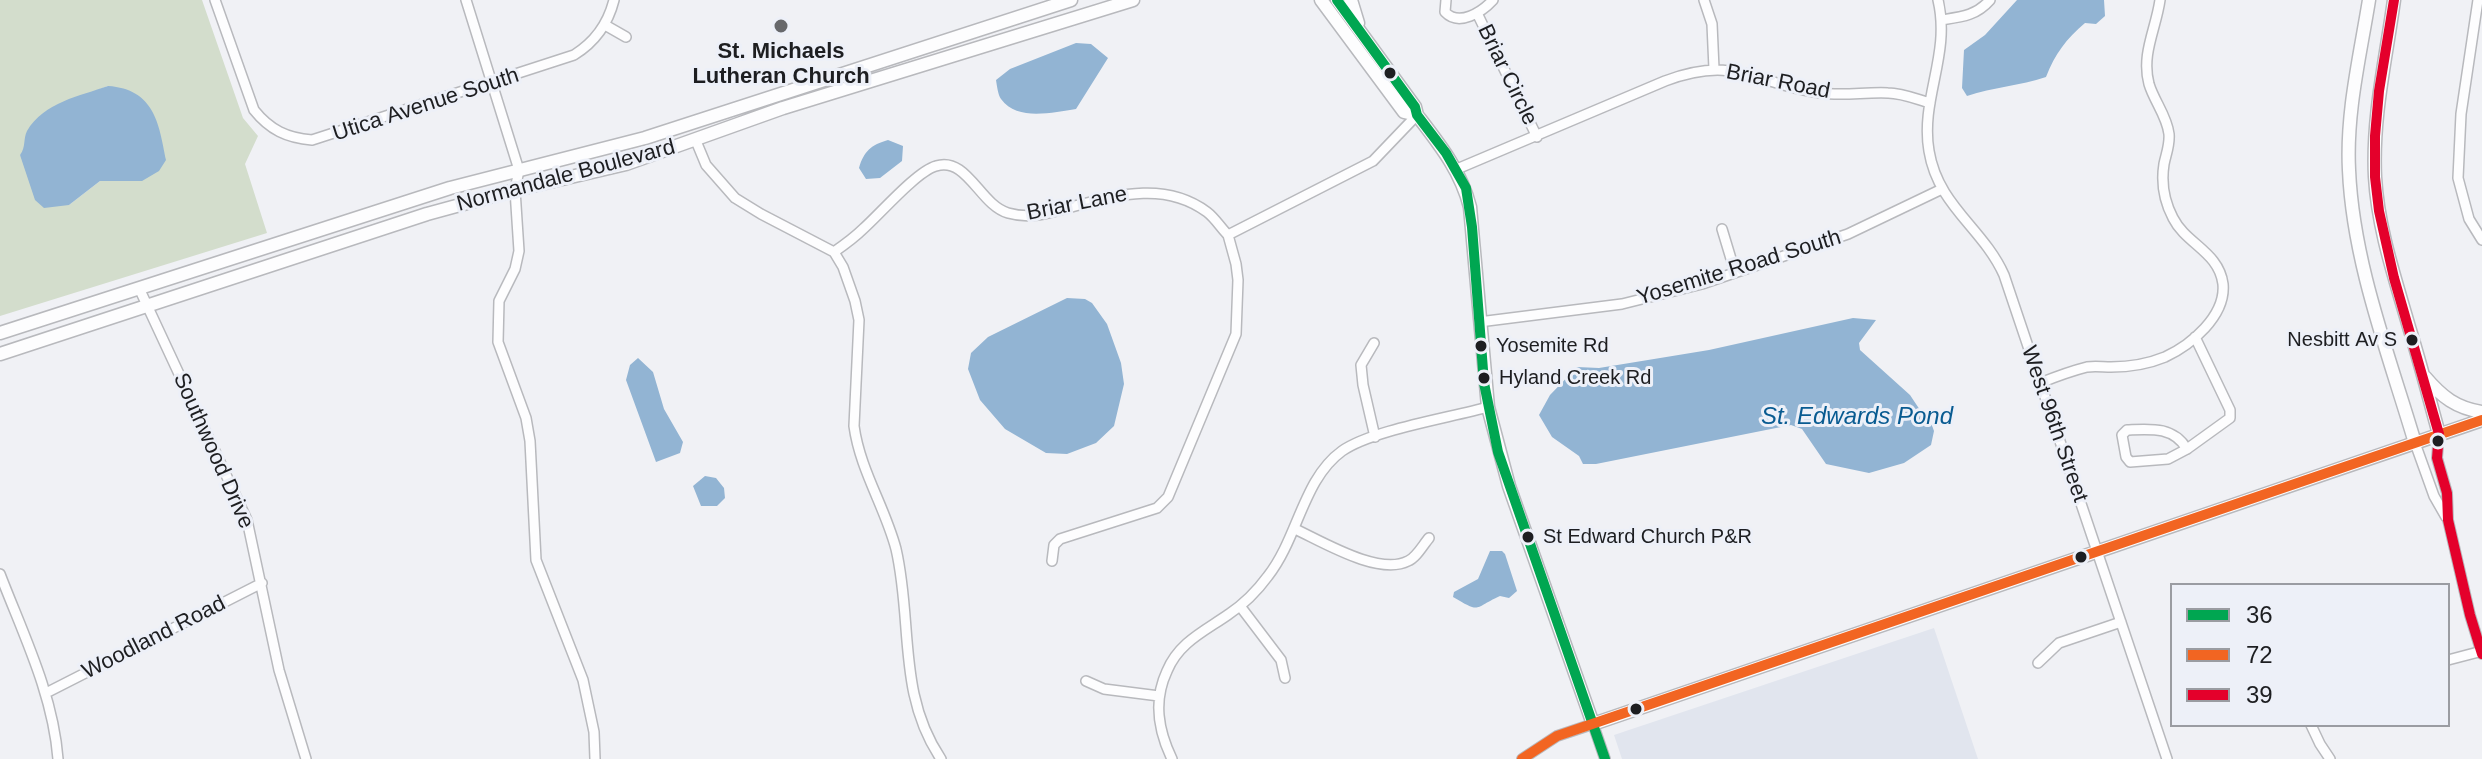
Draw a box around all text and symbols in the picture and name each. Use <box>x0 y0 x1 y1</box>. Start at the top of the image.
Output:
marker: St. Michaels Lutheran Church <box>772 17 790 35</box>
street label: Briar Circle <box>1471 20 1543 130</box>
place label: St. Michaels Lutheran Church <box>692 39 870 90</box>
street label: Briar Road <box>1724 59 1832 105</box>
street label: Utica Avenue South <box>330 62 522 148</box>
unlabelled marker <box>1382 65 1398 81</box>
street label: Normandale Boulevard <box>454 134 678 218</box>
street label: Briar Lane <box>1025 181 1129 227</box>
street label: Yosemite Road South <box>1634 224 1844 312</box>
place label: Nesbitt Av S <box>2287 328 2397 352</box>
marker: Nesbitt Av S <box>2404 332 2420 348</box>
place label: Yosemite Rd <box>1496 334 1609 358</box>
marker: Yosemite Rd <box>1473 338 1489 354</box>
street label: West 96th Street <box>2015 342 2093 506</box>
place label: Hyland Creek Rd <box>1499 366 1651 390</box>
street label: Southwood Drive <box>167 369 259 533</box>
marker: Hyland Creek Rd <box>1476 370 1492 386</box>
water label: St. Edwards Pond <box>1761 403 1953 431</box>
unlabelled marker <box>2430 433 2446 449</box>
place label: St Edward Church P&R <box>1543 525 1752 549</box>
marker: St Edward Church P&R <box>1520 529 1536 545</box>
unlabelled marker <box>2073 549 2089 565</box>
legend <box>2170 583 2450 727</box>
street label: Woodland Road <box>78 591 230 685</box>
text: 36 <box>2246 601 2273 628</box>
text: 72 <box>2246 641 2273 668</box>
text: 39 <box>2246 681 2273 708</box>
unlabelled marker <box>1628 701 1644 717</box>

